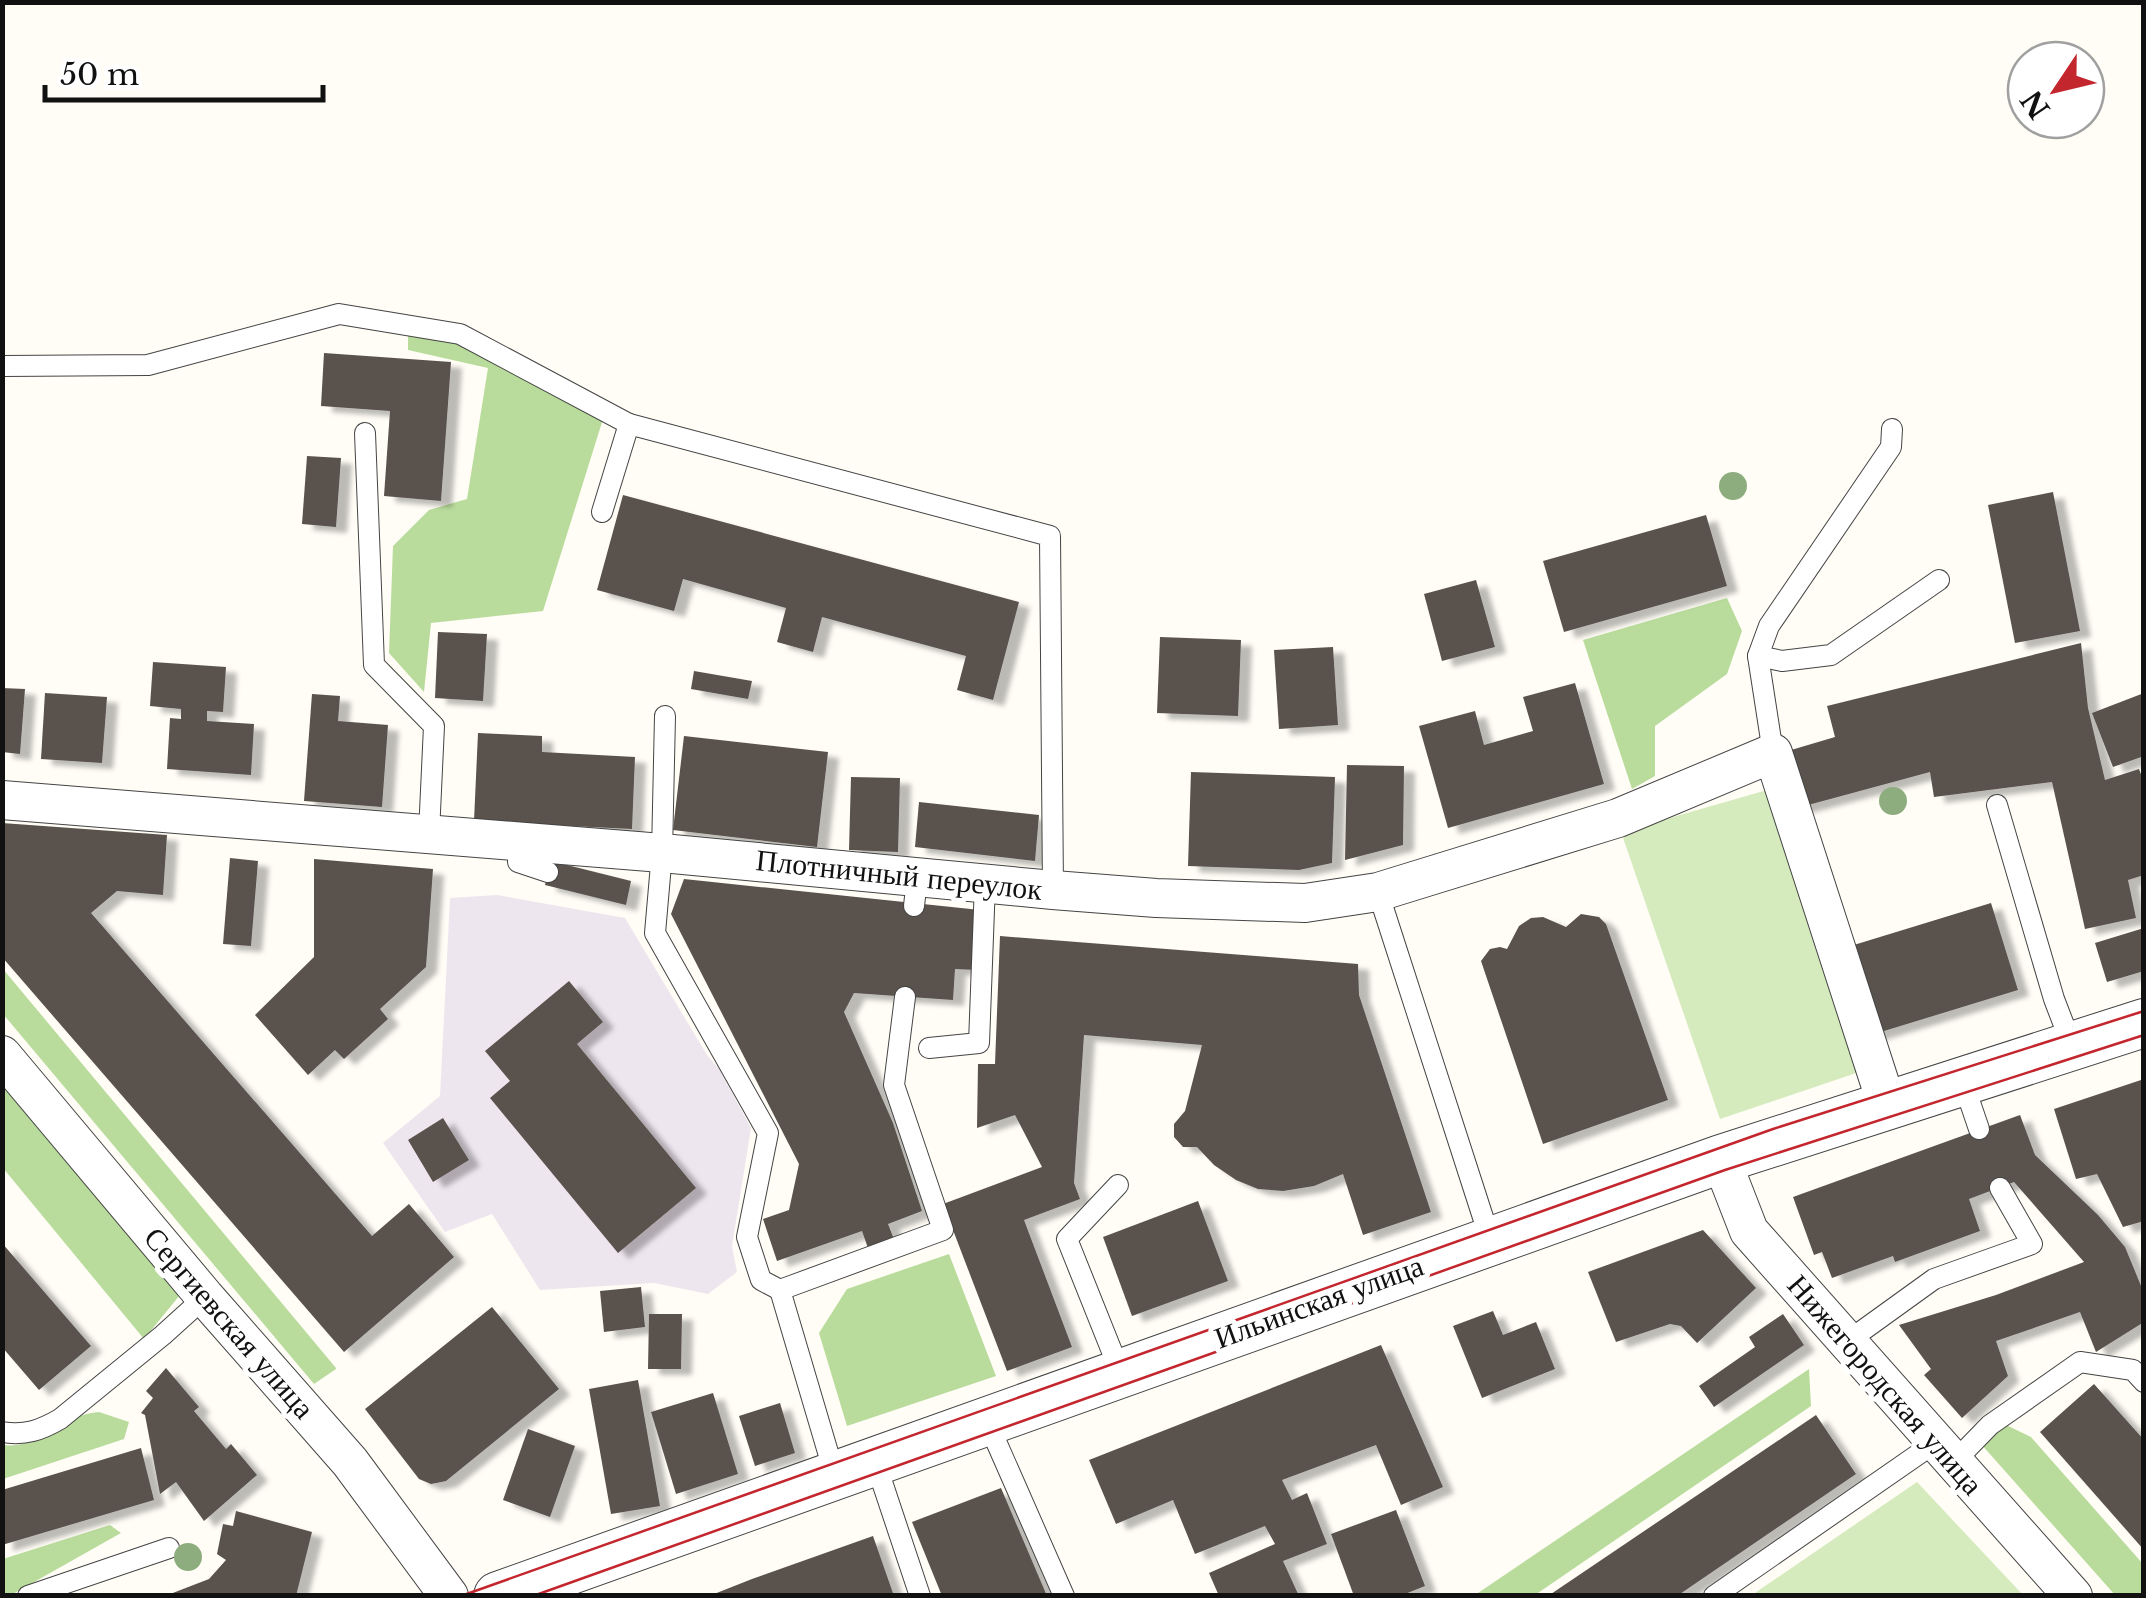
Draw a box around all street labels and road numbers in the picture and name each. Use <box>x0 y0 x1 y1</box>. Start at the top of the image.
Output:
street label: Плотничный переулок <box>754 841 1044 908</box>
street label: Сергиевская улица <box>136 1219 323 1426</box>
street label: Ильинская улица <box>1209 1247 1428 1356</box>
street label: Нижегородская улица <box>1780 1267 1991 1502</box>

